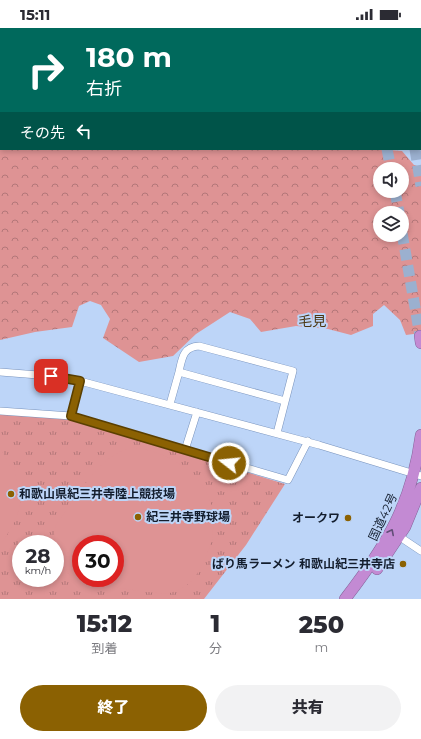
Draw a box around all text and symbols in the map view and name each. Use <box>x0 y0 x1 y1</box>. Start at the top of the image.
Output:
text: 15:11 <box>20 5 51 24</box>
text: 180 m <box>86 40 172 74</box>
icon: right <box>20 44 72 96</box>
text: 右折 <box>86 78 122 100</box>
icon: left <box>73 120 95 142</box>
text: その先 <box>20 123 65 142</box>
map controls <box>373 162 409 242</box>
button: sound <box>373 162 409 198</box>
button: layers <box>373 206 409 242</box>
district label: 毛見 <box>298 312 326 330</box>
pin <box>34 359 68 393</box>
icon: arrive <box>40 365 62 387</box>
position arrow <box>208 442 250 484</box>
place label: 和歌山県紀三井寺陸上競技場 <box>19 486 175 501</box>
marker: 和歌山県紀三井寺陸上競技場 <box>6 489 16 499</box>
street label: 国道42号 <box>365 491 400 543</box>
place label: 紀三井寺野球場 <box>146 509 230 524</box>
place label: オークワ <box>292 510 340 525</box>
marker: 紀三井寺野球場 <box>133 512 143 522</box>
marker: オークワ <box>343 513 353 523</box>
one-way arrow <box>386 529 394 536</box>
speed limit sign: 30 <box>72 535 124 587</box>
text: 28 <box>26 544 51 568</box>
place label: ばり馬ラーメン 和歌山紀三井寺店 <box>212 556 395 571</box>
marker: ばり馬ラーメン 和歌山紀三井寺店 <box>398 559 408 569</box>
text: km/h <box>25 564 51 577</box>
text: 15:12 <box>77 609 132 638</box>
text: 1 <box>211 609 220 638</box>
text: 250 <box>299 610 344 639</box>
text: m <box>315 639 328 655</box>
text: 到着 <box>91 640 117 656</box>
text: 分 <box>209 640 222 656</box>
button: 終了 <box>20 685 207 731</box>
button: 共有 <box>215 685 401 731</box>

